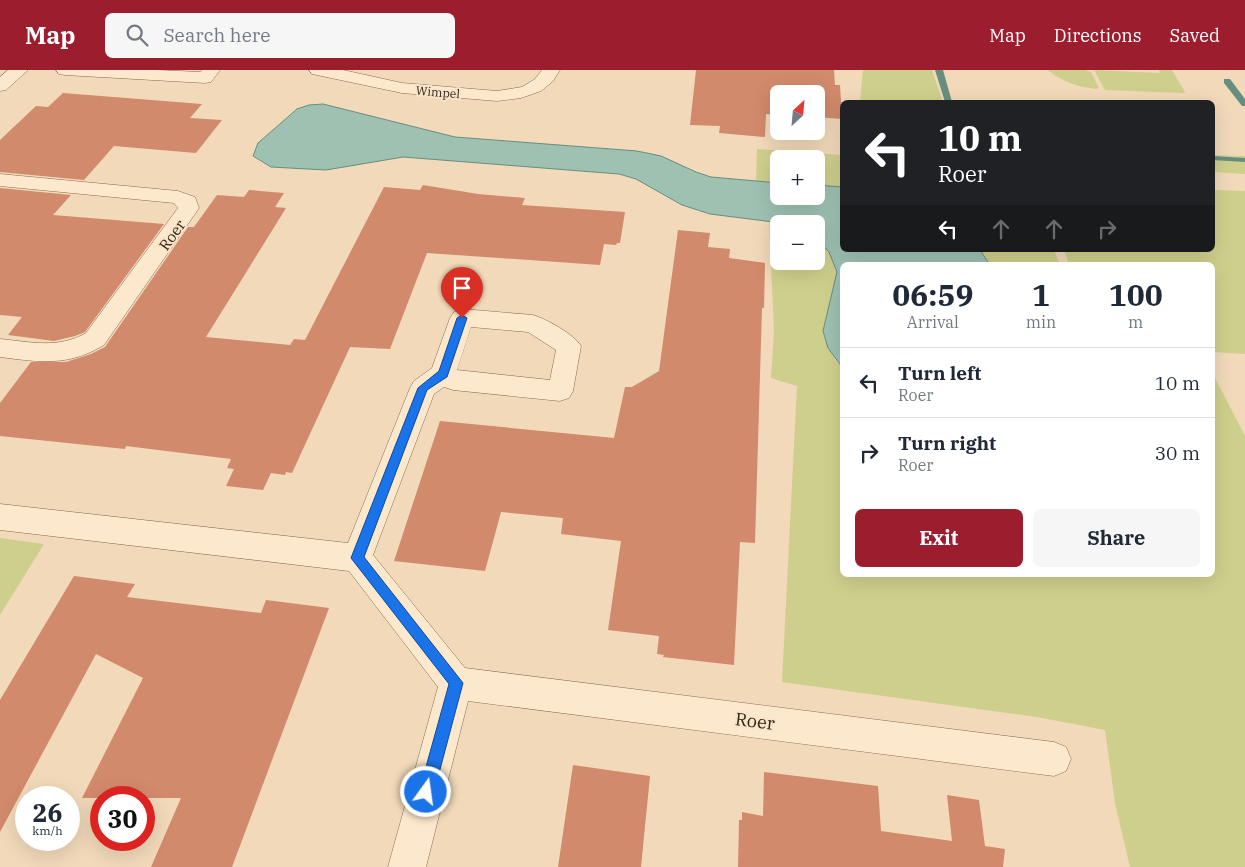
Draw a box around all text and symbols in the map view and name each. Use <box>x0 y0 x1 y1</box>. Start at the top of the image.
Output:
search box <box>105 13 455 58</box>
text: Map <box>25 19 75 51</box>
icon: search <box>123 21 151 49</box>
text: Search here <box>163 23 270 47</box>
text: Map <box>989 24 1026 47</box>
text: Directions <box>1054 24 1142 47</box>
text: Saved <box>1170 24 1220 47</box>
street label: Wimpel <box>415 83 461 101</box>
north arrow <box>770 85 825 140</box>
map controls <box>770 85 825 270</box>
text: 10 m <box>938 115 1022 161</box>
icon: left <box>855 120 920 185</box>
button: + <box>770 150 825 205</box>
text: Roer <box>938 159 987 188</box>
button: − <box>770 215 825 270</box>
icon: left <box>934 215 962 243</box>
icon: ahead <box>987 215 1015 243</box>
icon: ahead <box>1040 215 1068 243</box>
icon: right <box>1093 215 1121 243</box>
street label: Roer <box>155 216 190 254</box>
pin <box>441 267 483 318</box>
icon: arrive <box>448 274 476 302</box>
text: 06:59 <box>892 275 973 314</box>
text: 1 <box>1032 275 1050 314</box>
text: 100 <box>1109 275 1163 314</box>
text: Arrival <box>907 312 959 332</box>
text: min <box>1026 312 1056 332</box>
text: m <box>1128 312 1143 332</box>
text: Turn left <box>898 361 981 385</box>
icon: left <box>855 369 883 397</box>
text: 10 m <box>1155 371 1200 395</box>
text: Roer <box>898 385 933 405</box>
text: Turn right <box>898 431 996 455</box>
icon: right <box>855 439 883 467</box>
text: 30 m <box>1155 441 1200 465</box>
text: Roer <box>898 455 933 475</box>
button: Exit <box>855 509 1023 567</box>
button: Share <box>1033 509 1200 567</box>
street label: Roer <box>734 707 776 735</box>
position arrow <box>399 765 451 817</box>
speed limit sign: 30 <box>90 786 155 851</box>
text: 26 <box>32 796 63 829</box>
text: km/h <box>32 823 63 838</box>

